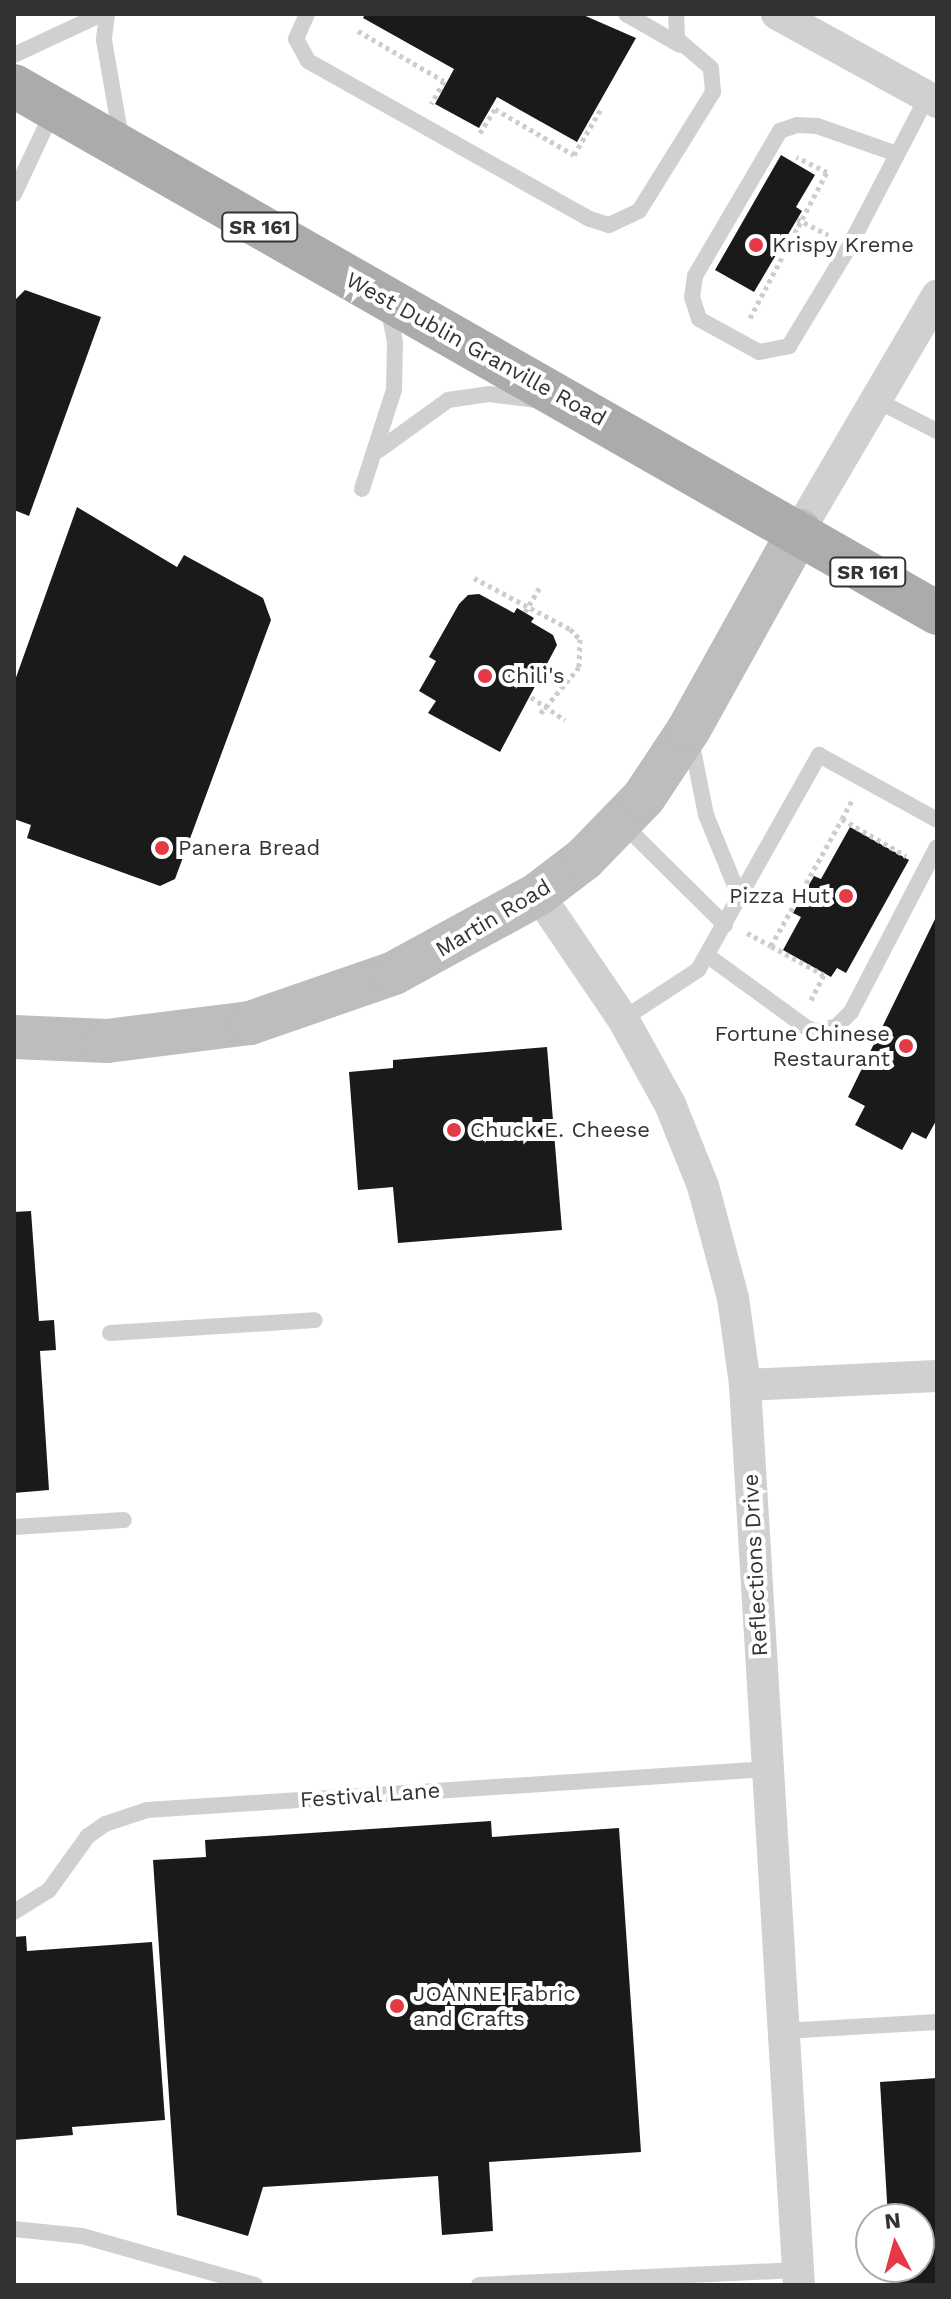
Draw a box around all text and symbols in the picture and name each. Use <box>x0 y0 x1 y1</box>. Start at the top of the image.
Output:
road number: SR 161 <box>220 211 300 243</box>
place label: Krispy Kreme <box>772 232 915 258</box>
marker: Krispy Kreme <box>747 236 765 254</box>
street label: West Dublin Granville Road <box>341 266 611 432</box>
road number: SR 161 <box>828 556 908 588</box>
place label: Chili's <box>501 663 565 689</box>
marker: Chili's <box>476 667 494 685</box>
place label: Panera Bread <box>178 835 321 861</box>
marker: Panera Bread <box>153 839 171 857</box>
street label: Martin Road <box>431 873 555 963</box>
place label: Pizza Hut <box>729 883 830 909</box>
marker: Pizza Hut <box>837 887 855 905</box>
place label: Fortune Chinese Restaurant <box>715 1020 890 1072</box>
marker: Fortune Chinese Restaurant <box>897 1037 915 1055</box>
place label: Chuck E. Cheese <box>470 1117 650 1143</box>
marker: Chuck E. Cheese <box>445 1121 463 1139</box>
street label: Reflections Drive <box>737 1473 773 1657</box>
street label: Festival Lane <box>299 1777 441 1813</box>
place label: JOANNE Fabric and Crafts <box>413 1980 575 2032</box>
marker: JOANNE Fabric and Crafts <box>388 1997 406 2015</box>
north arrow <box>855 2203 935 2283</box>
text: N <box>883 2207 902 2234</box>

